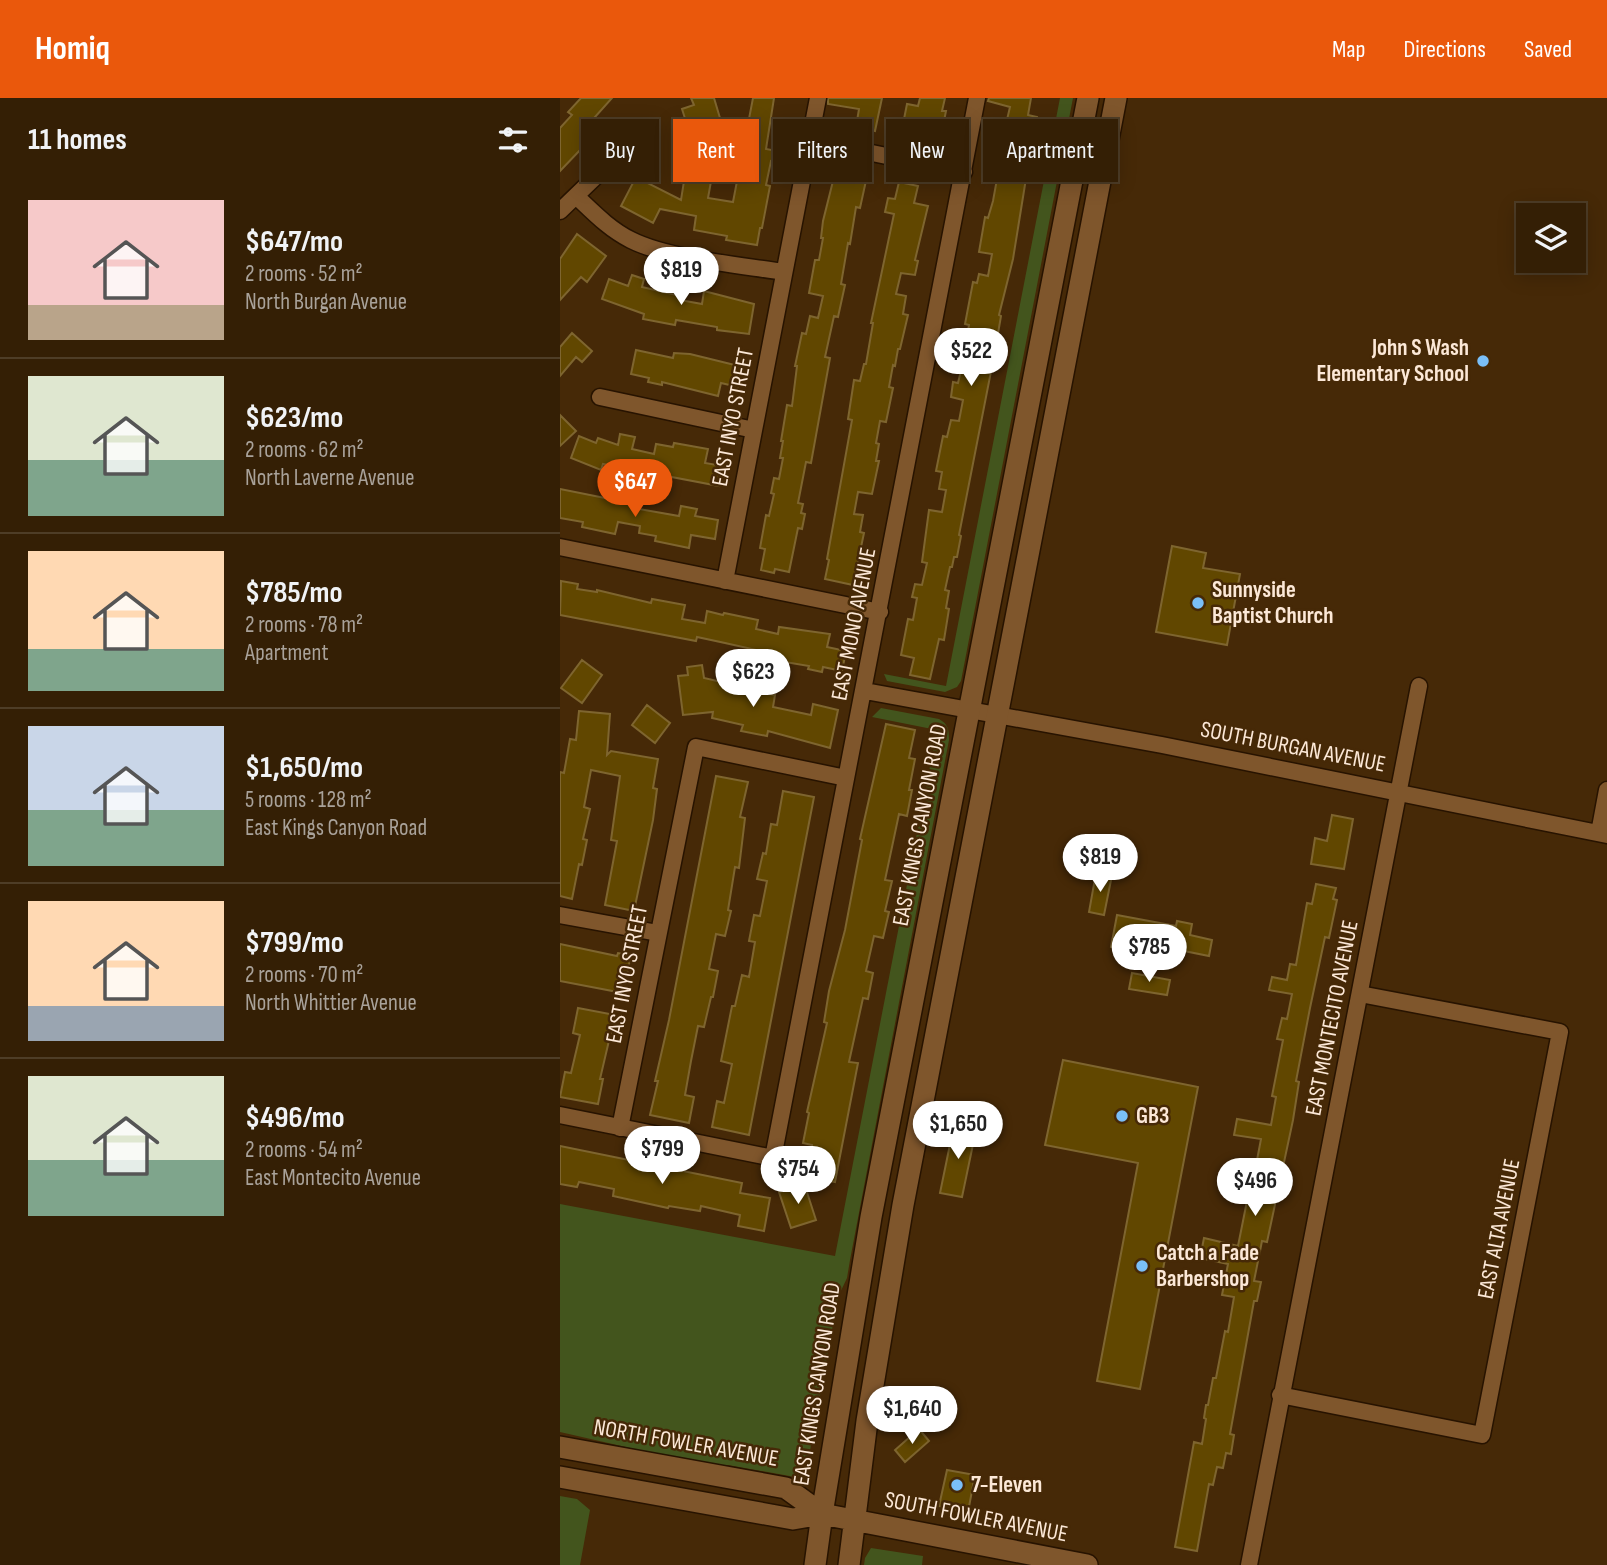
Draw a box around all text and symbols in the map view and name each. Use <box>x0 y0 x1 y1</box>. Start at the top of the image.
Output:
text: Homiq <box>35 29 110 69</box>
text: Map <box>1332 35 1365 64</box>
text: Directions <box>1403 35 1486 64</box>
text: Saved <box>1524 35 1572 64</box>
chip: Buy <box>581 119 659 182</box>
chip: Rent <box>673 119 759 182</box>
chip: Filters <box>773 119 872 182</box>
chip: New <box>886 119 969 182</box>
chip: Apartment <box>983 119 1118 182</box>
icon: filters <box>494 121 532 159</box>
text: 11 homes <box>28 122 127 158</box>
map controls <box>1516 203 1586 273</box>
button: layers <box>1516 203 1586 273</box>
text: $647/mo <box>245 224 343 260</box>
icon: home <box>84 228 168 312</box>
pin: $819 <box>640 248 722 307</box>
text: $819 <box>660 256 702 284</box>
text: 2 rooms · 52 m² <box>245 260 363 288</box>
text: North Burgan Avenue <box>245 288 407 316</box>
pin: $522 <box>930 328 1012 388</box>
place label: John S Wash Elementary School <box>1317 334 1469 388</box>
text: $522 <box>950 337 992 365</box>
street label: EAST INYO STREET <box>706 345 760 489</box>
marker: John S Wash Elementary School <box>1475 353 1491 369</box>
text: $623/mo <box>245 400 343 436</box>
icon: home <box>84 404 168 488</box>
text: 2 rooms · 62 m² <box>245 436 364 464</box>
pin: $647 <box>594 460 676 519</box>
text: North Laverne Avenue <box>245 464 414 492</box>
text: $647 <box>613 468 657 496</box>
street label: EAST MONO AVENUE <box>825 545 883 703</box>
text: $785/mo <box>245 575 343 611</box>
place label: Sunnyside Baptist Church <box>1212 576 1334 630</box>
icon: home <box>84 579 168 663</box>
marker: Sunnyside Baptist Church <box>1190 595 1206 611</box>
text: 2 rooms · 78 m² <box>245 611 363 639</box>
text: Apartment <box>245 639 329 667</box>
pin: $623 <box>712 650 794 709</box>
text: $623 <box>731 658 775 686</box>
street label: SOUTH BURGAN AVENUE <box>1198 715 1388 779</box>
street label: EAST KINGS CANYON ROAD <box>887 722 953 928</box>
text: $1,650/mo <box>245 750 363 786</box>
icon: home <box>84 754 168 838</box>
text: 5 rooms · 128 m² <box>245 786 372 814</box>
text: East Kings Canyon Road <box>245 814 427 842</box>
pin: $819 <box>1059 834 1141 894</box>
text: $819 <box>1079 843 1121 871</box>
street label: EAST INYO STREET <box>600 902 654 1046</box>
street label: EAST MONTECITO AVENUE <box>1299 918 1365 1118</box>
pin: $785 <box>1108 924 1190 984</box>
text: $799/mo <box>245 925 344 961</box>
icon: home <box>84 929 168 1013</box>
text: $785 <box>1128 933 1170 961</box>
text: 2 rooms · 70 m² <box>245 961 363 989</box>
text: North Whittier Avenue <box>245 989 417 1017</box>
text: $496/mo <box>245 1100 345 1136</box>
pin: $1,650 <box>901 1102 1015 1161</box>
place label: GB3 <box>1136 1102 1169 1130</box>
icon: home <box>84 1104 168 1188</box>
marker: GB3 <box>1114 1108 1130 1124</box>
text: $1,650 <box>929 1110 987 1138</box>
pin: $799 <box>621 1126 703 1186</box>
text: $799 <box>640 1135 684 1163</box>
text: 2 rooms · 54 m² <box>245 1136 363 1164</box>
pin: $754 <box>757 1146 839 1206</box>
text: $754 <box>777 1155 819 1183</box>
street label: EAST ALTA AVENUE <box>1472 1157 1526 1301</box>
pin: $496 <box>1214 1158 1296 1218</box>
text: East Montecito Avenue <box>245 1164 421 1192</box>
text: $496 <box>1233 1167 1277 1195</box>
place label: Catch a Fade Barbershop <box>1156 1239 1259 1293</box>
marker: Catch a Fade Barbershop <box>1134 1258 1150 1274</box>
street label: EAST KINGS CANYON ROAD <box>787 1281 847 1487</box>
pin: $1,640 <box>855 1386 969 1446</box>
text: $1,640 <box>882 1395 942 1423</box>
street label: NORTH FOWLER AVENUE <box>592 1413 780 1473</box>
place label: 7-Eleven <box>971 1471 1042 1499</box>
marker: 7-Eleven <box>949 1477 965 1493</box>
street label: SOUTH FOWLER AVENUE <box>882 1486 1070 1548</box>

